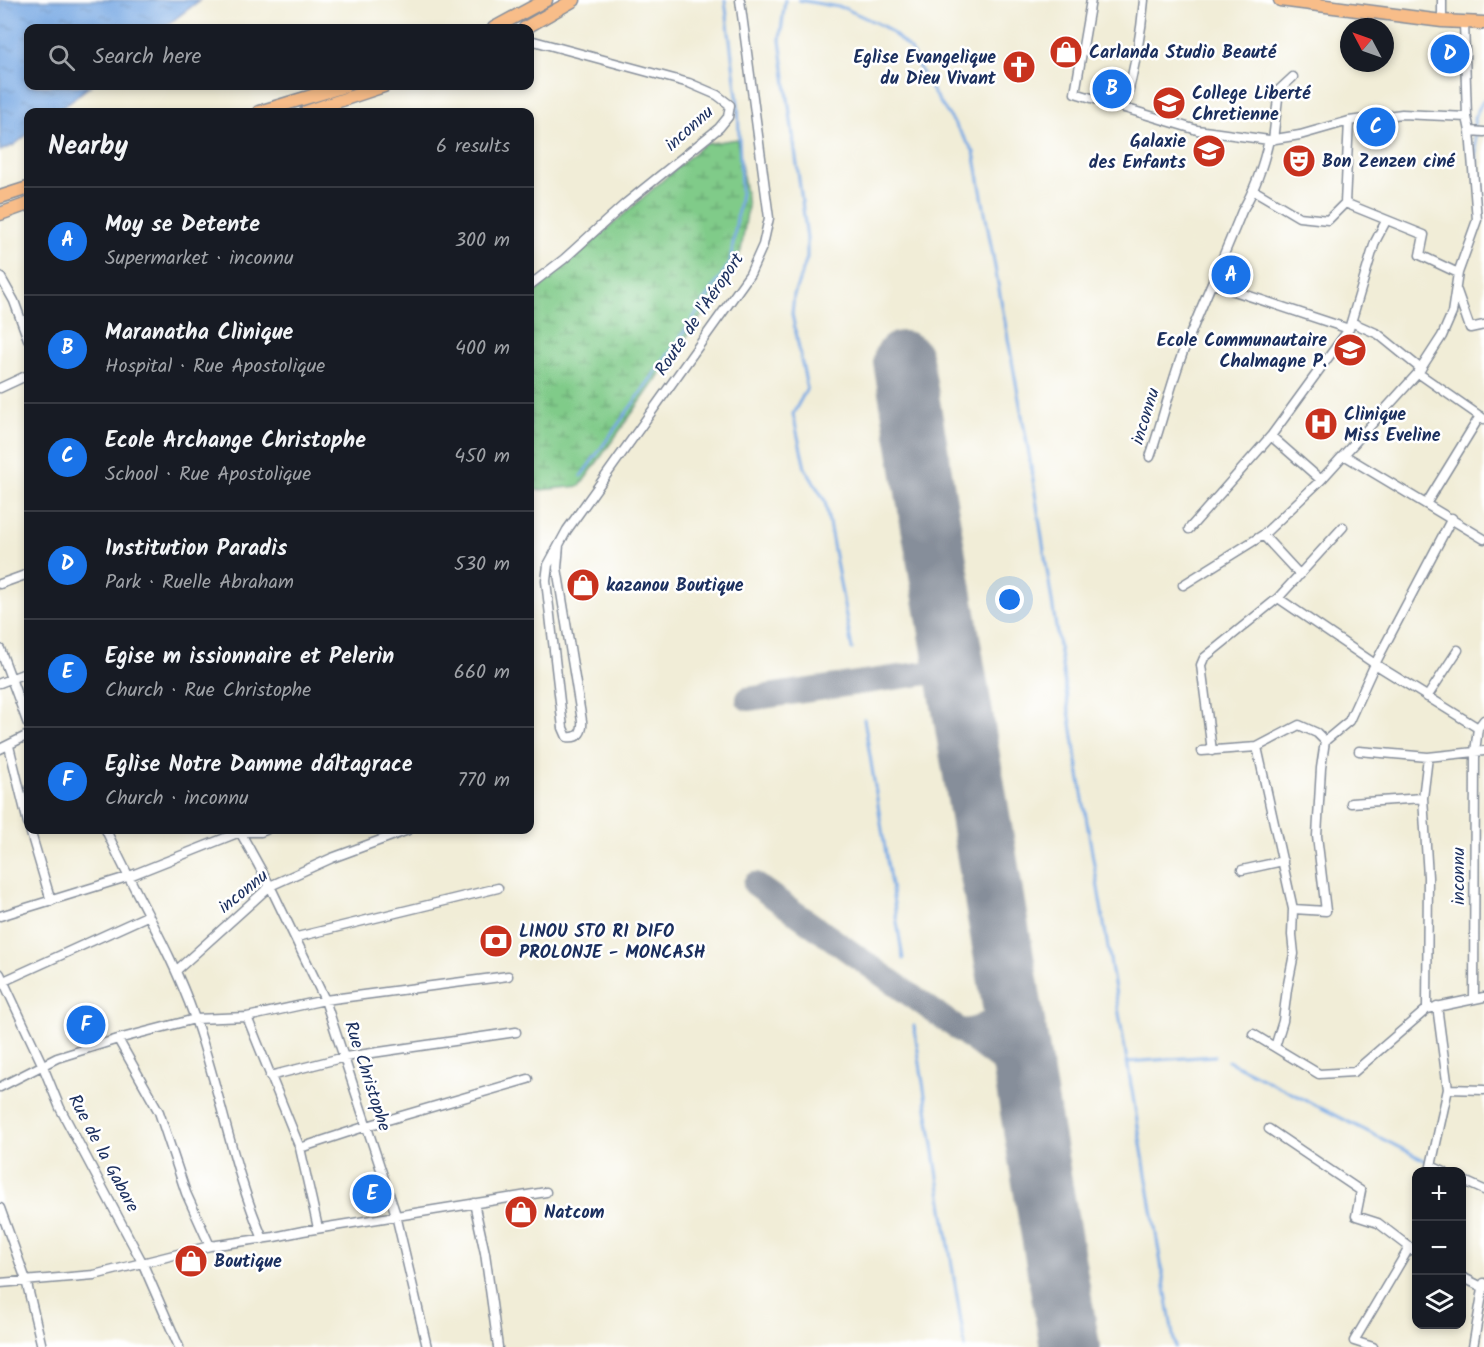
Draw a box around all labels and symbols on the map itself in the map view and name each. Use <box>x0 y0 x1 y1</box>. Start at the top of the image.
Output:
north arrow <box>1340 18 1394 72</box>
pin: D <box>1430 32 1470 76</box>
shop icon: Carlanda Studio Beauté <box>1048 34 1084 70</box>
place label: Carlanda Studio Beauté <box>1089 39 1277 68</box>
place label: Eglise Evangelique du Dieu Vivant <box>853 44 997 94</box>
church icon: Eglise Evangelique du Dieu Vivant <box>1001 49 1037 85</box>
pin: B <box>1092 66 1132 112</box>
place label: College Liberté Chretienne <box>1192 80 1311 130</box>
school or university icon: College Liberté Chretienne <box>1151 85 1187 121</box>
street label: inconnu <box>659 99 721 159</box>
pin: C <box>1356 104 1396 150</box>
place label: Galaxie des Enfants <box>1089 128 1187 178</box>
school or university icon: Galaxie des Enfants <box>1191 133 1227 169</box>
theatre icon: Bon Zenzen ciné <box>1281 143 1317 179</box>
place label: Bon Zenzen ciné <box>1322 148 1456 177</box>
street label: Route de l'Aéroport <box>648 246 753 382</box>
pin: A <box>1212 252 1250 298</box>
place label: Ecole Communautaire Chalmagne P. <box>1157 327 1327 377</box>
school or university icon: Ecole Communautaire Chalmagne P. <box>1332 332 1368 368</box>
street label: inconnu <box>1124 384 1169 448</box>
place label: Clinique Miss Eveline <box>1344 401 1441 451</box>
hospital icon: Clinique Miss Eveline <box>1303 406 1339 442</box>
shop icon: kazanou Boutique <box>565 567 601 603</box>
place label: kazanou Boutique <box>606 572 744 601</box>
your location <box>995 585 1024 614</box>
street label: inconnu <box>1445 847 1474 905</box>
street label: inconnu <box>212 862 276 922</box>
place label: LINOU STO RI DIFO PROLONJE - MONCASH <box>519 918 706 968</box>
bank icon: LINOU STO RI DIFO PROLONJE - MONCASH <box>478 923 514 959</box>
pin: F <box>66 1002 106 1048</box>
street label: Rue Christophe <box>335 1018 398 1135</box>
street label: Rue de la Gabare <box>59 1089 146 1218</box>
pin: E <box>352 1172 392 1216</box>
shop icon: Natcom <box>503 1194 539 1230</box>
place label: Natcom <box>544 1199 605 1228</box>
shop icon: Boutique <box>173 1243 209 1279</box>
place label: Boutique <box>214 1248 282 1277</box>

